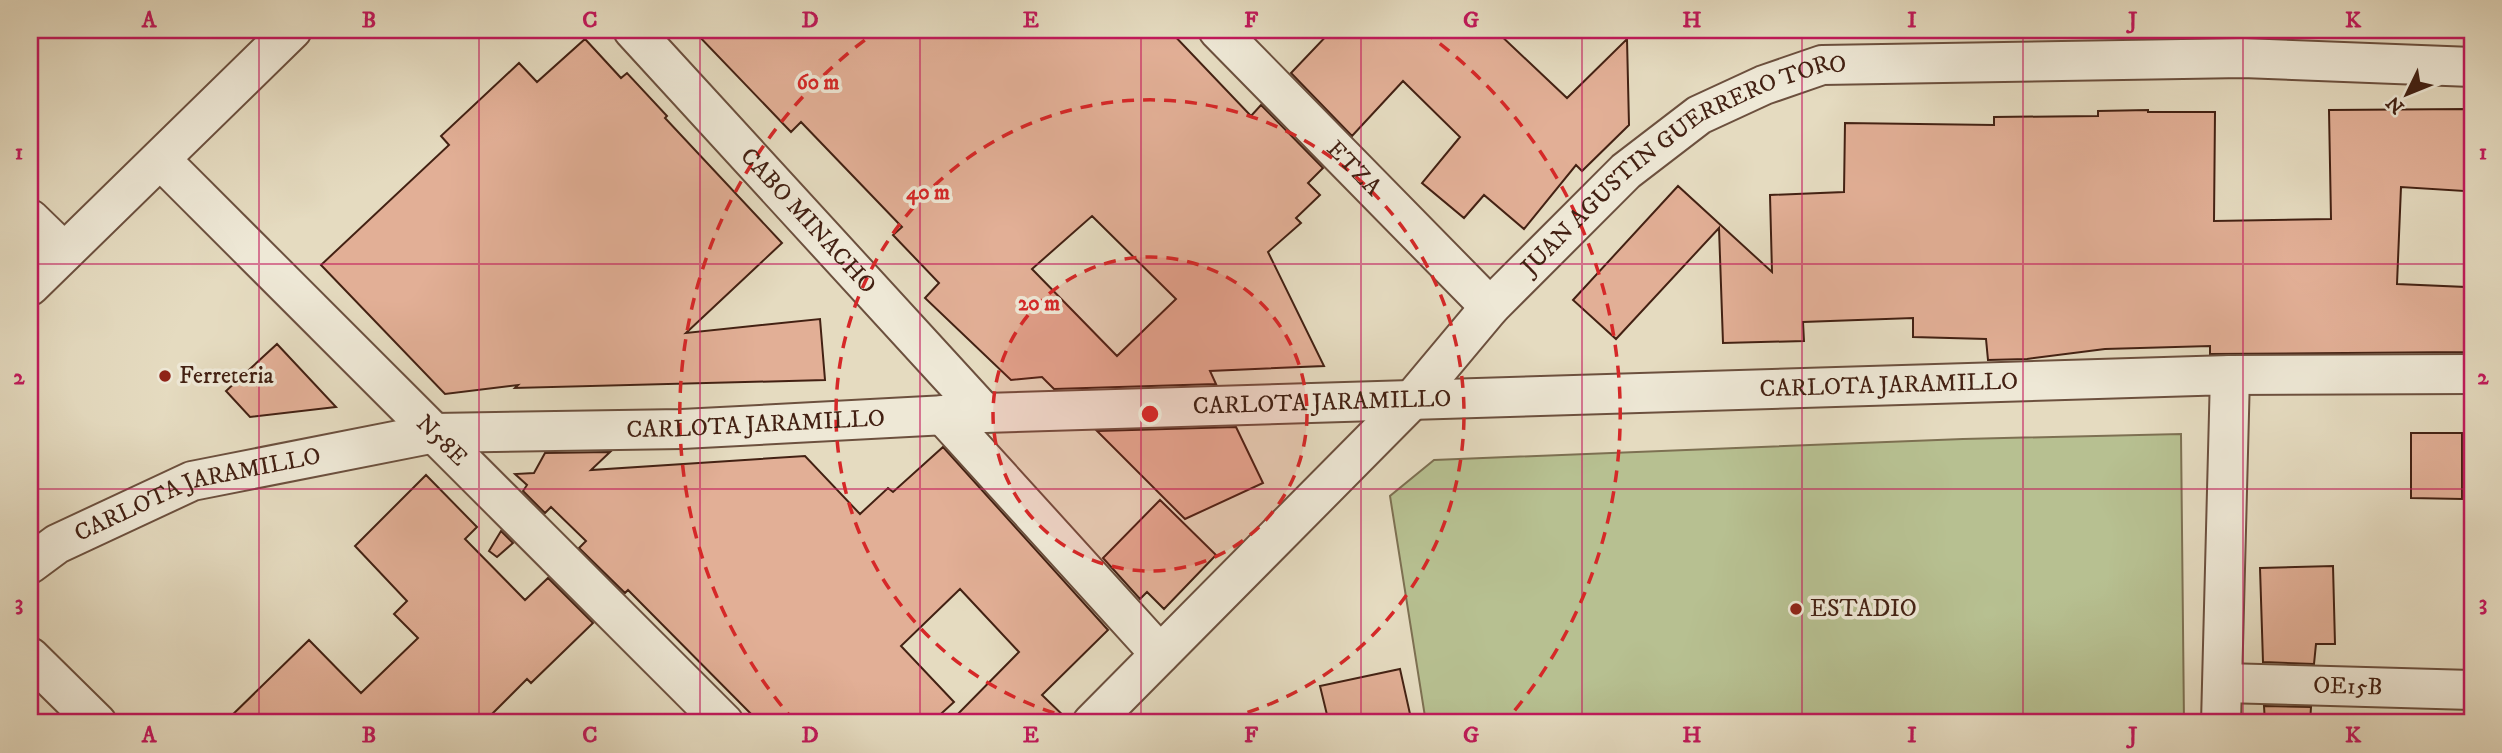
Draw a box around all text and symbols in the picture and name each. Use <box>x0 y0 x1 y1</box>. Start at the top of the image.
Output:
text: A <box>141 6 158 35</box>
text: B <box>362 6 376 35</box>
text: C <box>582 6 598 35</box>
text: D <box>801 6 819 35</box>
text: E <box>1023 6 1039 35</box>
text: F <box>1244 6 1259 35</box>
text: G <box>1463 6 1479 35</box>
text: H <box>1682 6 1702 35</box>
text: I <box>1907 6 1917 35</box>
text: J <box>2125 6 2138 35</box>
text: K <box>2345 6 2362 35</box>
street label: JUAN AGUSTIN GUERRERO TORO <box>1514 48 1846 283</box>
north arrow <box>2372 60 2442 130</box>
text: 60 m <box>797 70 839 96</box>
text: N <box>2382 91 2409 118</box>
street label: ETZA <box>1320 134 1388 203</box>
text: 1 <box>15 138 23 167</box>
text: 1 <box>2479 138 2487 167</box>
street label: CABO MINACHO <box>734 142 882 300</box>
text: 40 m <box>906 180 950 206</box>
text: 20 m <box>1018 291 1060 317</box>
place label: Ferreteria <box>179 361 275 391</box>
text: 2 <box>13 363 25 392</box>
text: 2 <box>2477 363 2489 392</box>
street label: CARLOTA JARAMILLO <box>1759 366 2019 404</box>
marker: Ferreteria <box>157 368 173 384</box>
street label: CARLOTA JARAMILLO <box>1192 384 1452 422</box>
centre of rings <box>1138 402 1162 426</box>
street label: CARLOTA JARAMILLO <box>626 403 886 445</box>
street label: N58E <box>410 409 474 473</box>
street label: CARLOTA JARAMILLO <box>70 441 323 549</box>
text: 3 <box>15 589 23 618</box>
text: 3 <box>2479 589 2487 618</box>
place label: ESTADIO <box>1810 594 1917 624</box>
marker: ESTADIO <box>1788 601 1804 617</box>
street label: OE15B <box>2313 671 2383 702</box>
text: A <box>141 721 158 750</box>
text: B <box>362 721 376 750</box>
text: C <box>582 721 598 750</box>
text: D <box>801 721 819 750</box>
text: E <box>1023 721 1039 750</box>
text: F <box>1244 721 1259 750</box>
text: G <box>1463 721 1479 750</box>
text: H <box>1682 721 1702 750</box>
text: I <box>1907 721 1917 750</box>
text: J <box>2125 721 2138 750</box>
text: K <box>2345 721 2362 750</box>

